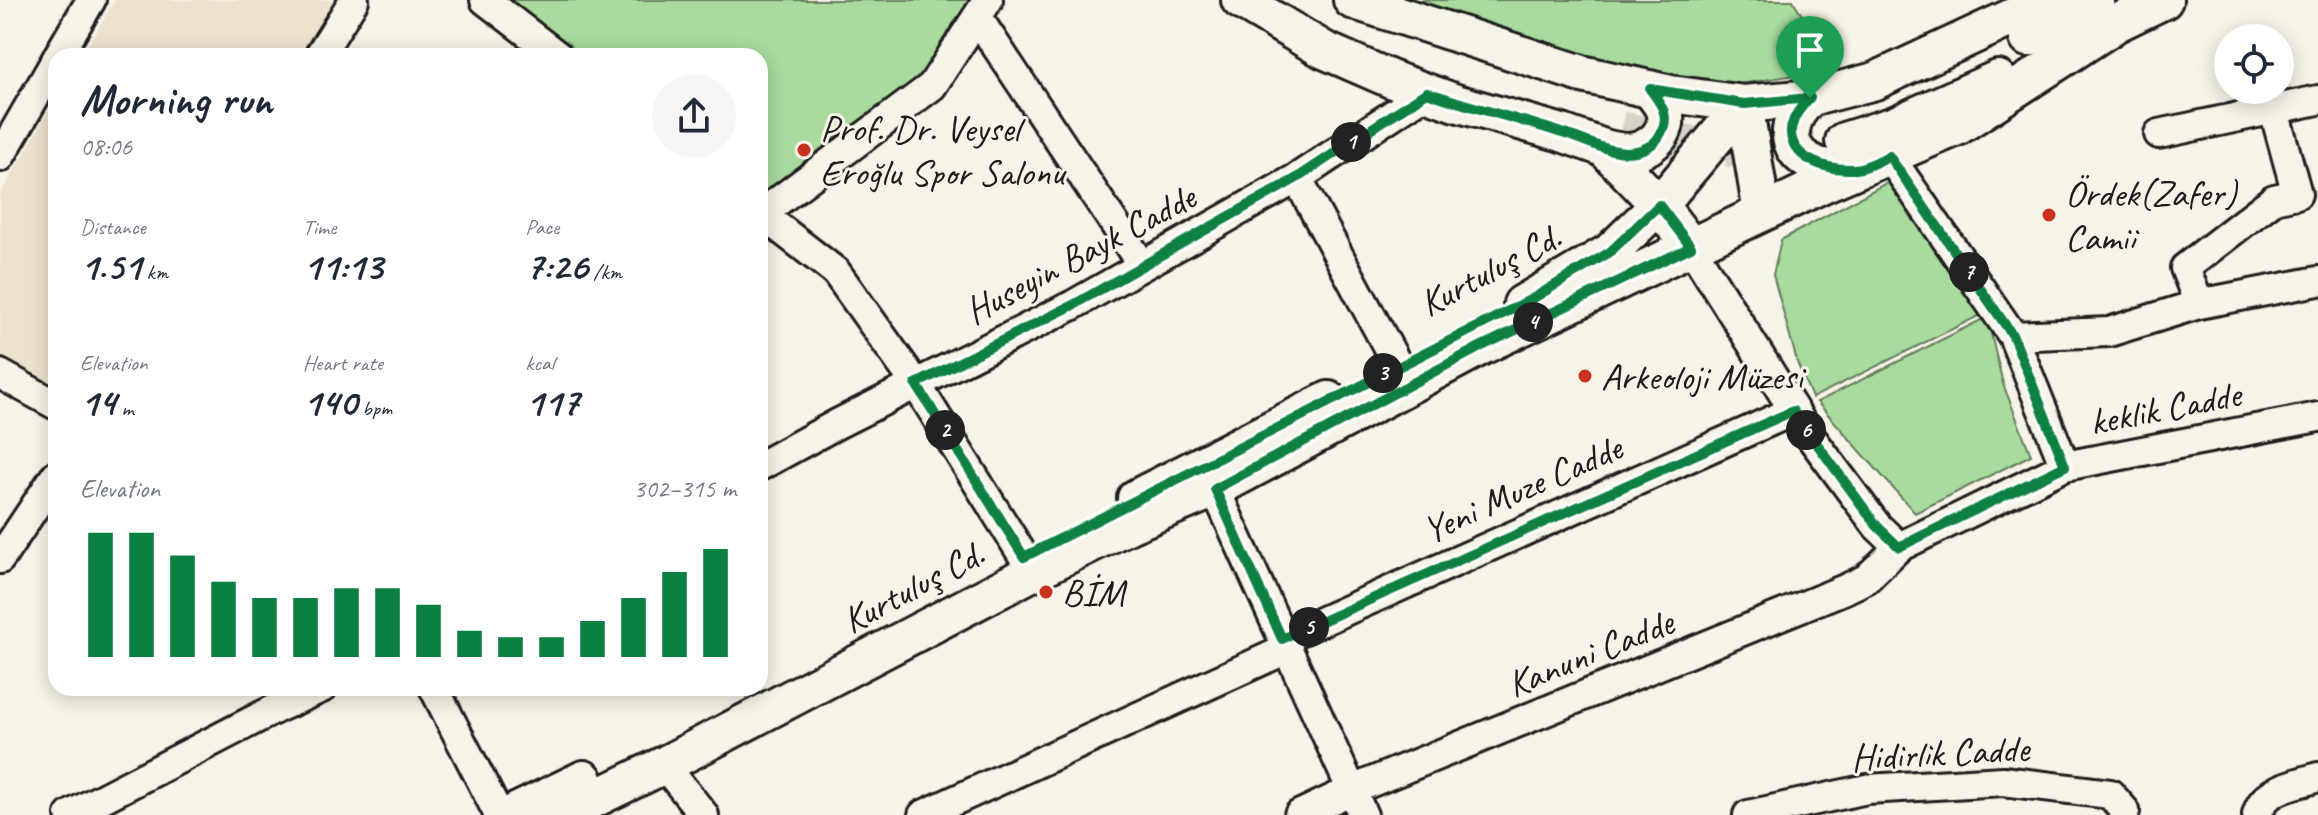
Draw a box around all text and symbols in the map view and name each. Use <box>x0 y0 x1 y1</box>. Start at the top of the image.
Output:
pin <box>1776 16 1844 98</box>
map controls <box>2214 24 2294 104</box>
button: locate <box>2214 24 2294 104</box>
icon: arrive <box>1788 28 1832 72</box>
text: Morning run <box>80 72 272 127</box>
button: share <box>652 74 736 158</box>
place label: Prof. Dr. Veysel Eroğlu Spor Salonu <box>820 105 1067 196</box>
pin: 1 <box>1331 122 1371 162</box>
text: 1 <box>1346 128 1356 156</box>
text: 08:06 <box>80 130 132 163</box>
marker: Prof. Dr. Veysel Eroğlu Spor Salonu <box>795 141 813 159</box>
place label: Ördek(Zafer) Camii <box>2065 170 2239 261</box>
street label: Huseyin Bayk Cadde <box>957 172 1206 334</box>
marker: Ördek(Zafer) Camii <box>2040 206 2058 224</box>
text: Distance <box>80 213 146 241</box>
text: Time <box>303 213 336 241</box>
text: Pace <box>525 213 559 241</box>
street label: Kurtuluş Cd. <box>1411 213 1569 327</box>
text: 1.51 <box>80 241 141 291</box>
text: 11:13 <box>303 241 383 291</box>
text: 7:26 <box>525 241 588 291</box>
pin: 7 <box>1949 252 1989 292</box>
text: km <box>141 258 168 286</box>
text: /km <box>588 258 622 286</box>
text: 7 <box>1964 258 1974 286</box>
pin: 4 <box>1513 302 1553 342</box>
text: 4 <box>1528 308 1538 336</box>
text: Elevation <box>80 349 148 377</box>
text: Heart rate <box>303 349 383 377</box>
text: kcal <box>525 349 554 377</box>
pin: 3 <box>1363 353 1403 393</box>
place label: Arkeoloji Müzesi <box>1601 353 1807 400</box>
text: 3 <box>1378 359 1388 387</box>
marker: Arkeoloji Müzesi <box>1576 367 1594 385</box>
street label: keklik Cadde <box>2086 370 2247 446</box>
text: 14 <box>80 377 116 427</box>
text: 140 <box>303 377 357 427</box>
text: 117 <box>525 377 579 427</box>
text: m <box>116 394 134 422</box>
text: bpm <box>357 394 392 422</box>
pin: 2 <box>925 410 965 450</box>
pin: 6 <box>1786 410 1826 450</box>
text: 2 <box>940 416 950 444</box>
text: 6 <box>1801 416 1811 444</box>
street label: Yeni Muze Cadde <box>1415 423 1631 554</box>
text: Elevation <box>80 472 160 505</box>
text: 302–315 m <box>633 472 736 505</box>
street label: Kurtuluş Cd. <box>834 530 992 644</box>
place label: BİM <box>1062 569 1128 616</box>
marker: BİM <box>1037 583 1055 601</box>
street label: Kanuni Cadde <box>1500 597 1683 708</box>
pin: 5 <box>1289 607 1329 647</box>
text: 5 <box>1304 613 1314 641</box>
street label: Hidirlik Cadde <box>1850 725 2033 781</box>

